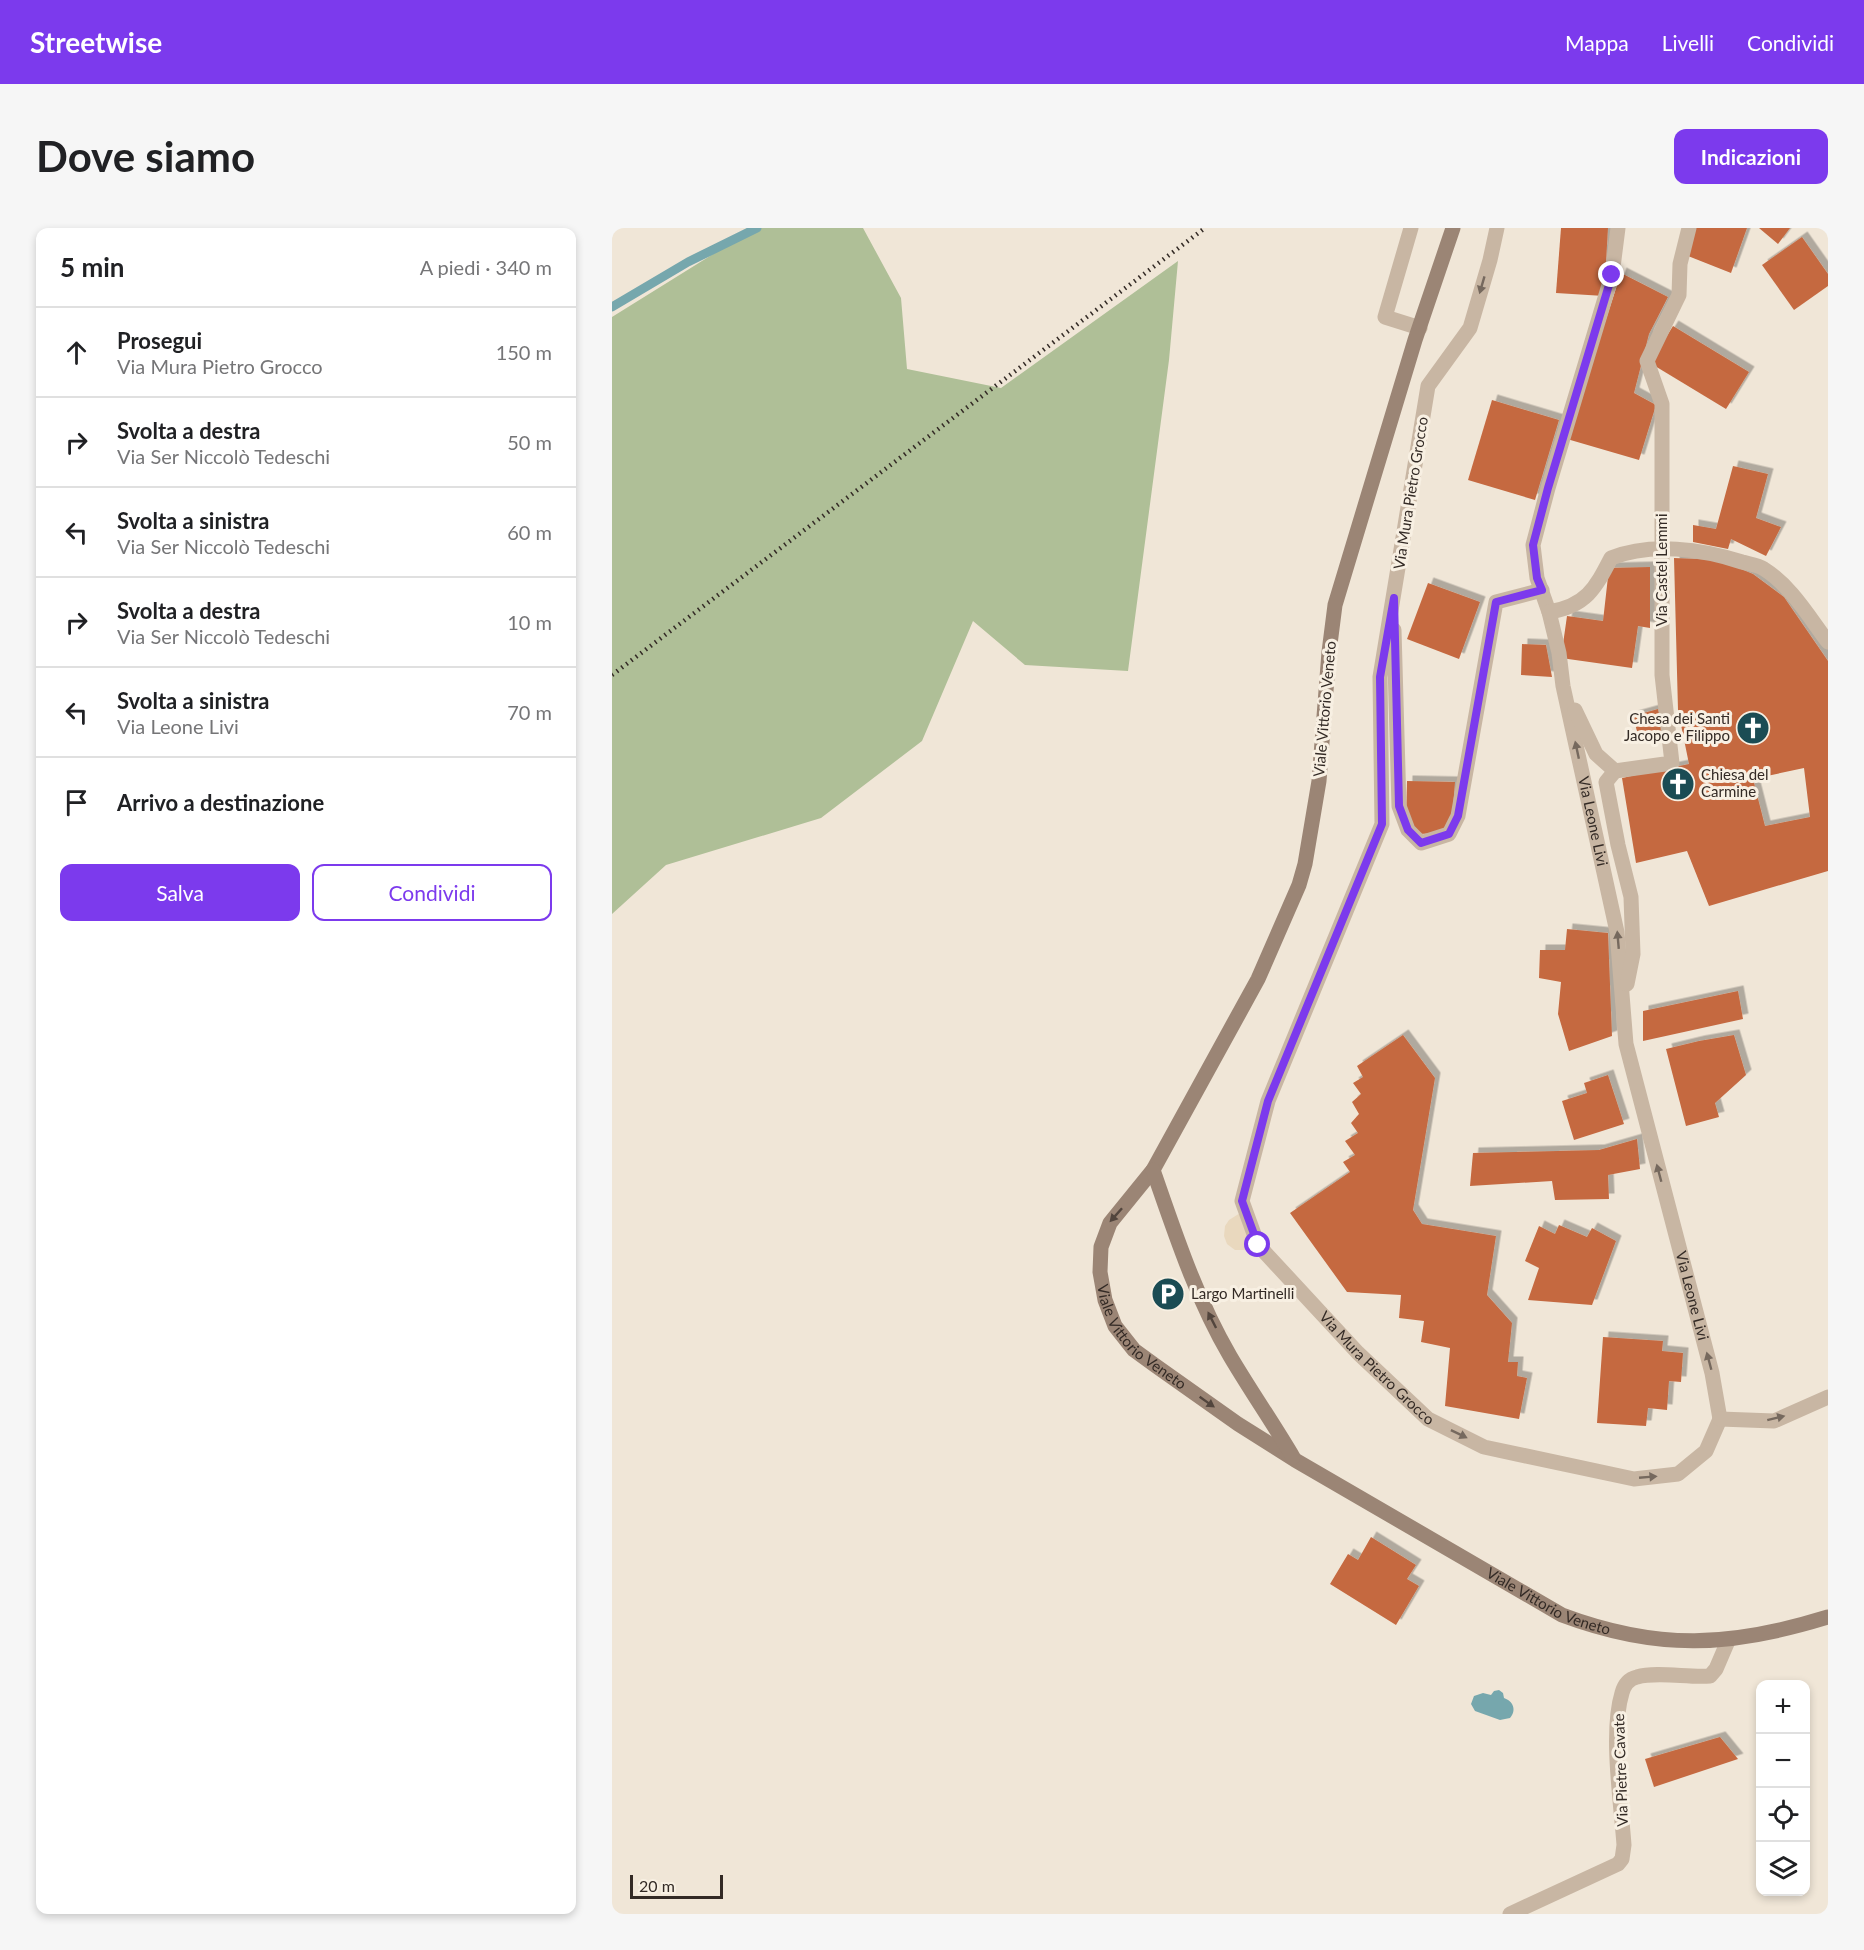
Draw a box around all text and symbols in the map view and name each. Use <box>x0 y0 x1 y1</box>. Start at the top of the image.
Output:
text: Streetwise <box>30 25 162 59</box>
text: Mappa <box>1565 30 1629 55</box>
text: Livelli <box>1662 30 1714 55</box>
text: Condividi <box>1747 30 1834 55</box>
button: Indicazioni <box>1674 129 1828 184</box>
text: Dove siamo <box>36 131 255 181</box>
text: 5 min <box>60 251 124 283</box>
text: A piedi · 340 m <box>420 255 552 279</box>
route end <box>1598 261 1624 287</box>
one-way arrow <box>1477 276 1487 294</box>
text: Prosegui <box>117 327 202 354</box>
icon: ahead <box>60 336 93 369</box>
text: 150 m <box>496 340 552 364</box>
text: Via Mura Pietro Grocco <box>117 354 323 378</box>
street label: Via Mura Pietro Grocco <box>1389 415 1431 570</box>
text: Svolta a destra <box>117 417 260 444</box>
icon: right <box>60 426 93 459</box>
text: 50 m <box>507 430 552 454</box>
text: Via Ser Niccolò Tedeschi <box>117 444 330 468</box>
text: Svolta a sinistra <box>117 507 269 534</box>
street label: Via Castel Lemmi <box>1652 513 1670 627</box>
icon: left <box>60 516 93 549</box>
text: 60 m <box>507 520 552 544</box>
text: Via Ser Niccolò Tedeschi <box>117 534 330 558</box>
text: Svolta a destra <box>117 597 260 624</box>
icon: right <box>60 606 93 639</box>
text: 10 m <box>507 610 552 634</box>
text: Via Ser Niccolò Tedeschi <box>117 624 330 648</box>
street label: Viale Vittorio Veneto <box>1309 640 1339 778</box>
text: Svolta a sinistra <box>117 687 269 714</box>
icon: left <box>60 696 93 729</box>
text: 70 m <box>507 700 552 724</box>
place label: Chesa dei Santi Jacopo e Filippo <box>1624 709 1730 744</box>
church icon: Chesa dei Santi Jacopo e Filippo <box>1735 710 1771 746</box>
text: Via Leone Livi <box>117 714 239 738</box>
one-way arrow <box>1572 740 1581 759</box>
place label: Chiesa del Carmine <box>1701 765 1769 800</box>
church icon: Chiesa del Carmine <box>1660 766 1696 802</box>
street label: Via Leone Livi <box>1575 774 1612 868</box>
icon: arrive <box>60 786 93 819</box>
text: Arrivo a destinazione <box>117 789 324 816</box>
button: Salva <box>60 864 300 921</box>
button: Condividi <box>312 864 552 921</box>
one-way arrow <box>1613 931 1623 950</box>
one-way arrow <box>1654 1163 1664 1182</box>
one-way arrow <box>1109 1208 1123 1223</box>
route start <box>1244 1231 1270 1257</box>
street label: Via Leone Livi <box>1673 1249 1713 1342</box>
parking icon: Largo Martinelli <box>1150 1276 1186 1312</box>
street label: Viale Vittorio Veneto <box>1094 1283 1190 1393</box>
place label: Largo Martinelli <box>1191 1284 1294 1302</box>
street label: Via Mura Pietro Grocco <box>1316 1307 1437 1428</box>
one-way arrow <box>1207 1311 1217 1329</box>
one-way arrow <box>1703 1352 1713 1370</box>
one-way arrow <box>1198 1396 1214 1408</box>
one-way arrow <box>1767 1412 1785 1422</box>
one-way arrow <box>1451 1430 1468 1439</box>
one-way arrow <box>1638 1472 1657 1482</box>
street label: Viale Vittorio Veneto <box>1483 1563 1613 1638</box>
map controls <box>1756 1680 1810 1896</box>
button: + <box>1756 1680 1810 1734</box>
street label: Via Pietre Cavate <box>1609 1713 1631 1827</box>
button: − <box>1756 1734 1810 1788</box>
button: locate <box>1756 1788 1810 1842</box>
button: layers <box>1756 1842 1810 1896</box>
scale bar <box>630 1872 723 1900</box>
text: 20 m <box>639 1876 675 1895</box>

